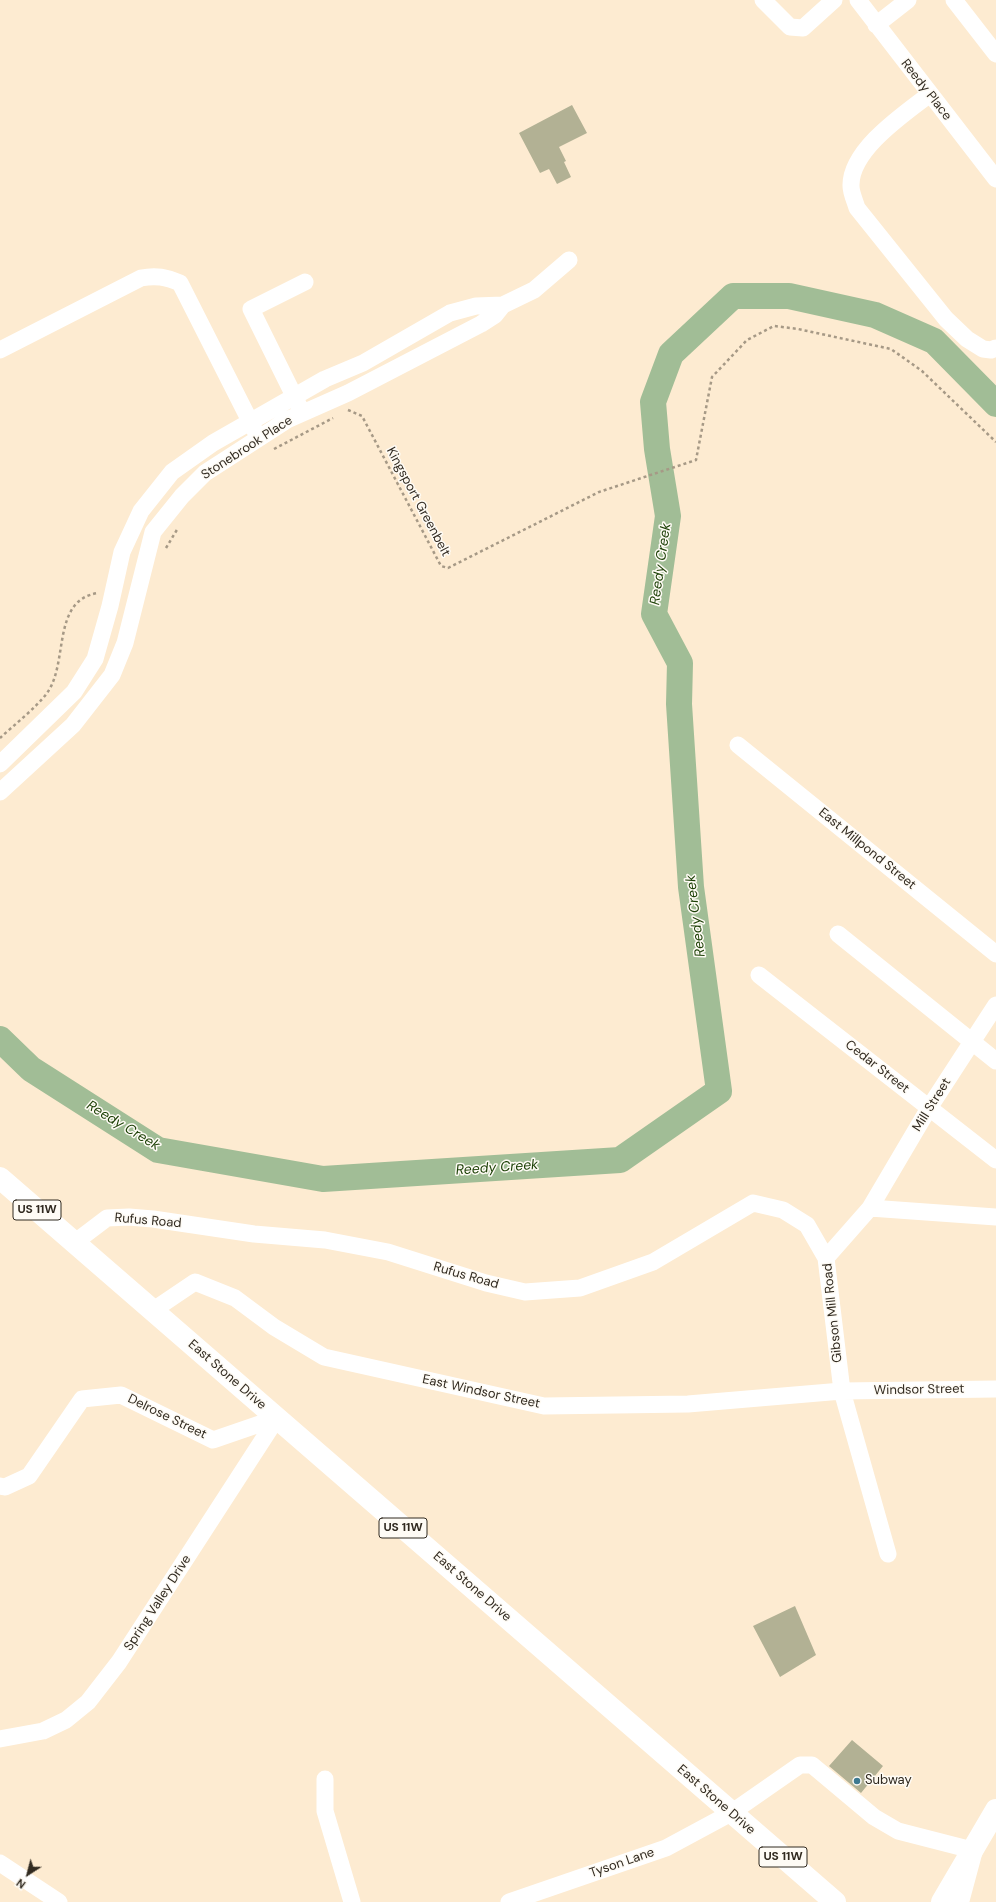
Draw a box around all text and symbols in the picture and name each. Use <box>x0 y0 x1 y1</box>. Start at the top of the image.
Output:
street label: Reedy Place <box>897 56 955 124</box>
street label: Stonebrook Place <box>199 413 295 483</box>
street label: Kingsport Greenbelt <box>383 445 453 559</box>
water label: Reedy Creek <box>647 522 675 606</box>
street label: East Millpond Street <box>815 805 919 893</box>
water label: Reedy Creek <box>683 874 709 958</box>
street label: Cedar Street <box>842 1037 912 1097</box>
street label: Mill Street <box>909 1075 955 1135</box>
water label: Reedy Creek <box>83 1097 163 1155</box>
water label: Reedy Creek <box>455 1157 539 1179</box>
road number: US 11W <box>13 1200 61 1220</box>
street label: Rufus Road <box>114 1210 182 1232</box>
street label: Rufus Road <box>432 1259 500 1293</box>
street label: Gibson Mill Road <box>820 1263 846 1363</box>
street label: East Stone Drive <box>185 1337 269 1413</box>
street label: East Windsor Street <box>421 1372 541 1412</box>
street label: Windsor Street <box>874 1381 964 1399</box>
street label: Delrose Street <box>125 1391 209 1443</box>
road number: US 11W <box>379 1518 427 1538</box>
street label: East Stone Drive <box>430 1549 514 1625</box>
street label: Spring Valley Drive <box>121 1552 195 1654</box>
street label: East Stone Drive <box>674 1762 758 1838</box>
place label: Subway <box>865 1773 912 1789</box>
marker: Subway <box>852 1776 862 1786</box>
street label: Tyson Lane <box>588 1845 656 1881</box>
road number: US 11W <box>759 1847 807 1867</box>
north arrow <box>8 1854 48 1894</box>
text: N <box>14 1876 28 1892</box>

